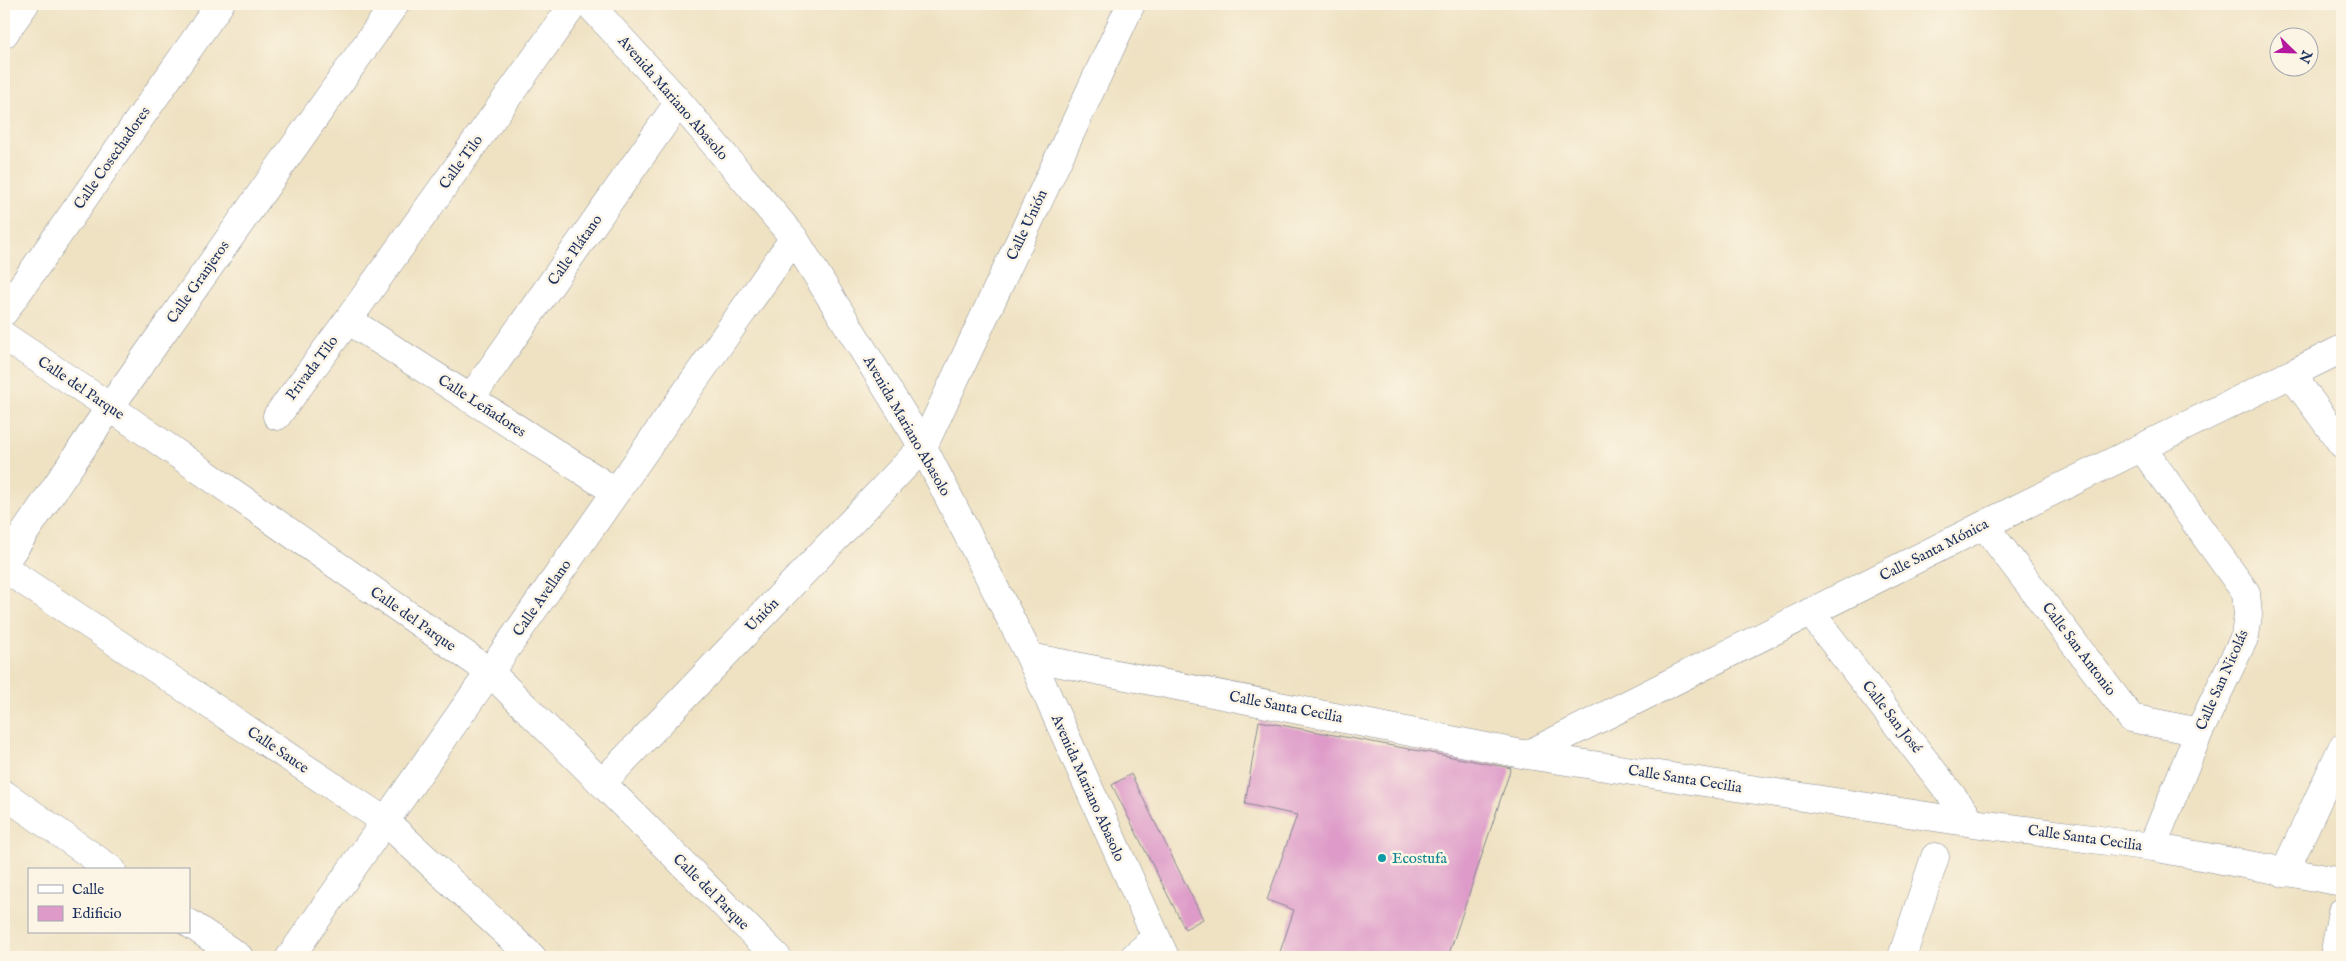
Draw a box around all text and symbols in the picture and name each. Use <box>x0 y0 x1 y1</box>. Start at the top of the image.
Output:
north arrow <box>2268 28 2318 78</box>
street label: Avenida Mariano Abasolo <box>613 31 732 164</box>
text: N <box>2294 47 2316 66</box>
street label: Calle Cosechadores <box>69 103 155 213</box>
street label: Calle Tilo <box>435 131 487 193</box>
street label: Calle Unión <box>1002 187 1052 263</box>
street label: Calle Plátano <box>544 211 606 289</box>
street label: Calle Granjeros <box>162 237 234 327</box>
street label: Privada Tilo <box>282 332 342 404</box>
street label: Calle del Parque <box>34 352 128 424</box>
street label: Avenida Mariano Abasolo <box>859 352 955 500</box>
street label: Calle Leñadores <box>434 370 530 442</box>
street label: Calle Santa Mónica <box>1876 514 1992 586</box>
street label: Calle Avellano <box>509 556 575 640</box>
street label: Calle del Parque <box>366 582 460 656</box>
street label: Unión <box>741 594 783 636</box>
street label: Calle San Antonio <box>2038 598 2120 700</box>
street label: Calle San Nicolás <box>2191 627 2253 733</box>
street label: Calle San José <box>1858 677 1926 757</box>
street label: Calle Santa Cecilia <box>1228 687 1345 727</box>
street label: Avenida Mariano Abasolo <box>1047 711 1129 864</box>
street label: Calle Sauce <box>243 722 313 778</box>
street label: Calle Santa Cecilia <box>1627 761 1744 797</box>
street label: Calle Santa Cecilia <box>2027 821 2144 855</box>
place label: Ecostufa <box>1392 849 1448 868</box>
street label: Calle del Parque <box>669 850 753 934</box>
marker: Ecostufa <box>1376 852 1388 864</box>
legend <box>28 868 190 934</box>
text: Calle <box>72 880 104 899</box>
text: Edificio <box>72 904 122 923</box>

